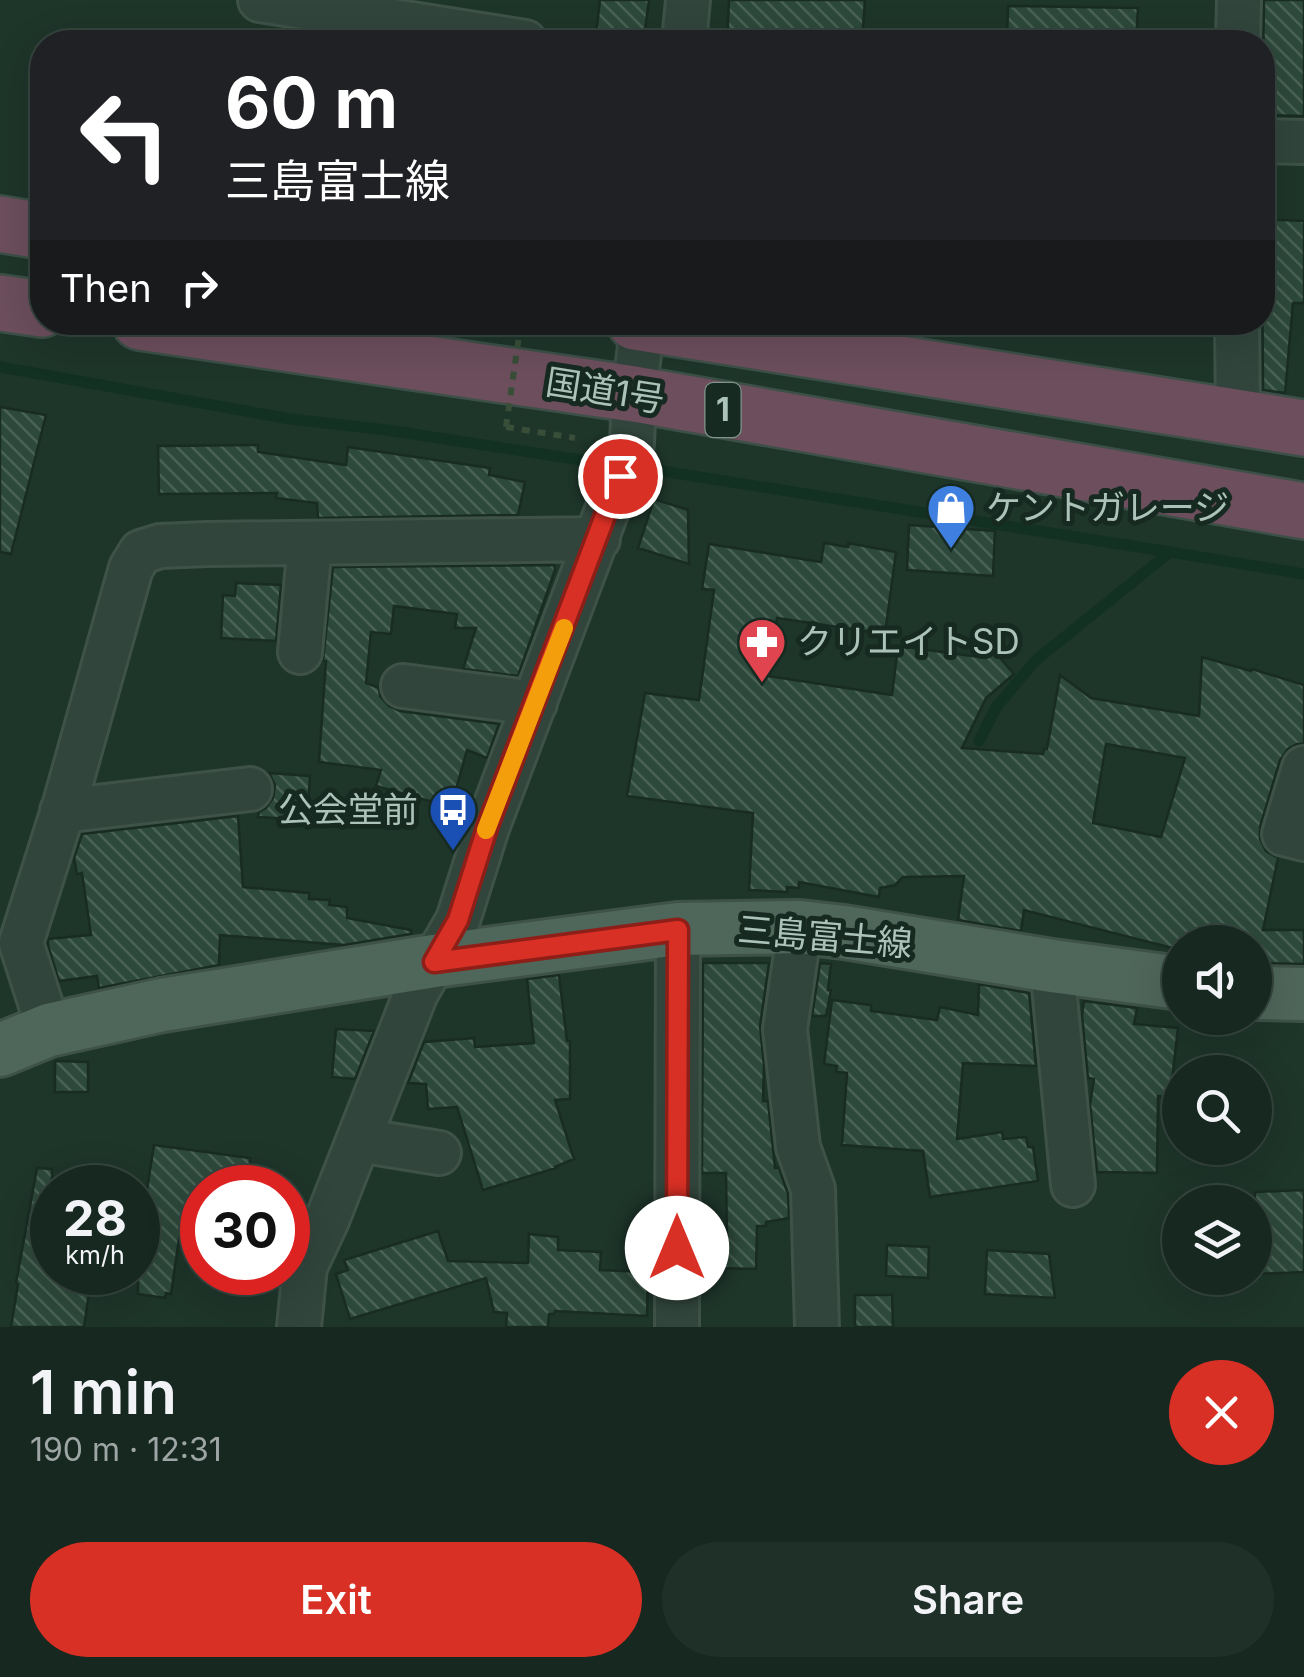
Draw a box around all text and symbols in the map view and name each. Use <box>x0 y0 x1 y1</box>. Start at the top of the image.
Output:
text: 60 m <box>225 60 398 145</box>
icon: left <box>60 70 190 200</box>
text: 三島富士線 <box>225 153 450 208</box>
icon: right <box>172 260 227 315</box>
text: Then <box>60 265 152 311</box>
street label: 国道1号 <box>543 360 667 420</box>
road number: 1 <box>706 383 740 437</box>
pin <box>578 434 663 519</box>
icon: arrive <box>593 449 648 504</box>
shop icon: ケントガレージ <box>925 482 977 550</box>
place label: ケントガレージ <box>986 486 1229 528</box>
pharmacy icon: クリエイトSD <box>736 616 788 684</box>
place label: クリエイトSD <box>797 620 1020 662</box>
bus stop icon: 公会堂前 <box>427 784 479 852</box>
place label: 公会堂前 <box>278 788 418 830</box>
street label: 三島富士線 <box>736 907 914 965</box>
map controls <box>1162 925 1272 1295</box>
button: sound <box>1162 925 1272 1035</box>
button: search <box>1162 1055 1272 1165</box>
speed limit sign: 30 <box>180 1165 310 1295</box>
button: layers <box>1162 1185 1272 1295</box>
text: 28 <box>63 1188 127 1248</box>
position arrow <box>625 1196 729 1300</box>
text: km/h <box>65 1240 125 1270</box>
text: 1 min <box>30 1356 177 1428</box>
button: close <box>1169 1360 1274 1465</box>
text: 190 m · 12:31 <box>30 1430 222 1469</box>
button: Exit <box>30 1542 642 1657</box>
button: Share <box>662 1542 1274 1657</box>

